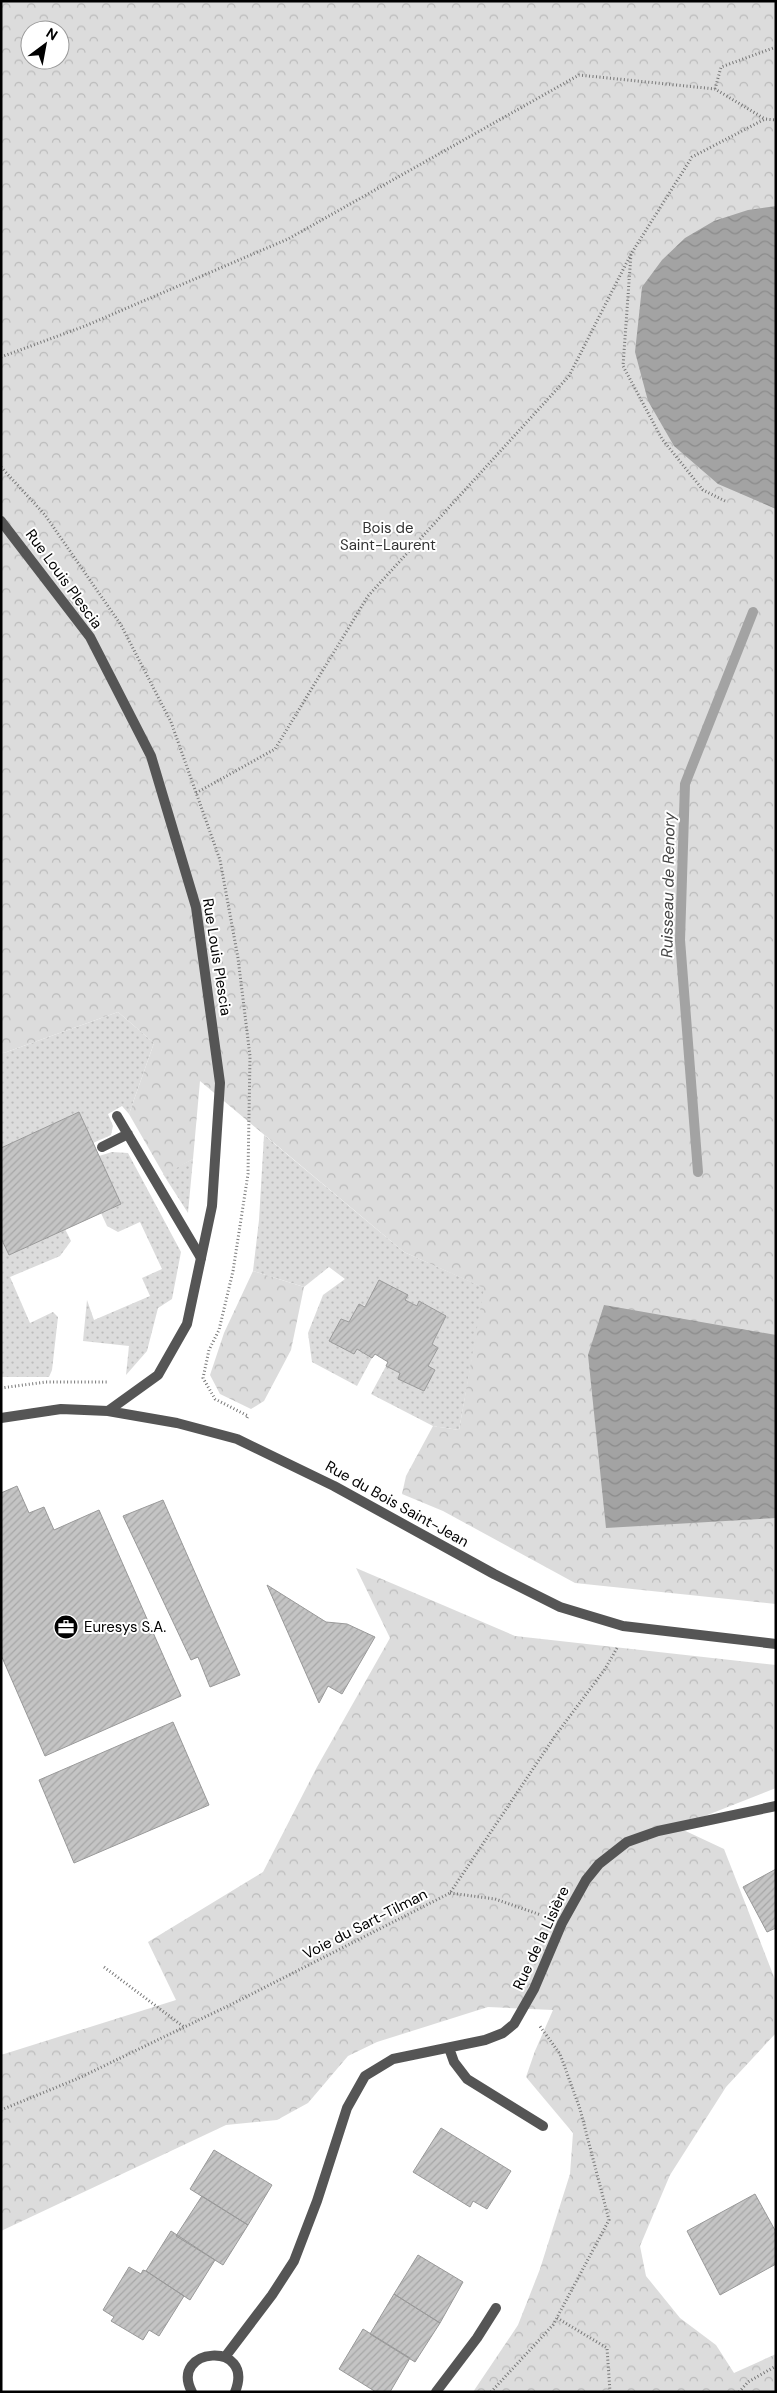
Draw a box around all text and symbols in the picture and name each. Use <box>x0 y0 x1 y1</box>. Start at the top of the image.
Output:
north arrow <box>20 20 70 70</box>
text: N <box>43 24 61 44</box>
park label: Bois de Saint-Laurent <box>340 518 436 555</box>
street label: Rue Louis Plescia <box>21 525 107 633</box>
water label: Ruisseau de Renory <box>656 811 680 958</box>
street label: Rue Louis Plescia <box>198 897 236 1017</box>
street label: Rue du Bois Saint-Jean <box>322 1456 472 1552</box>
office icon: Euresys S.A. <box>53 1614 79 1640</box>
place label: Euresys S.A. <box>84 1617 166 1637</box>
street label: Rue de la Lisière <box>508 1883 574 1993</box>
street label: Voie du Sart-Tilman <box>299 1884 431 1964</box>

